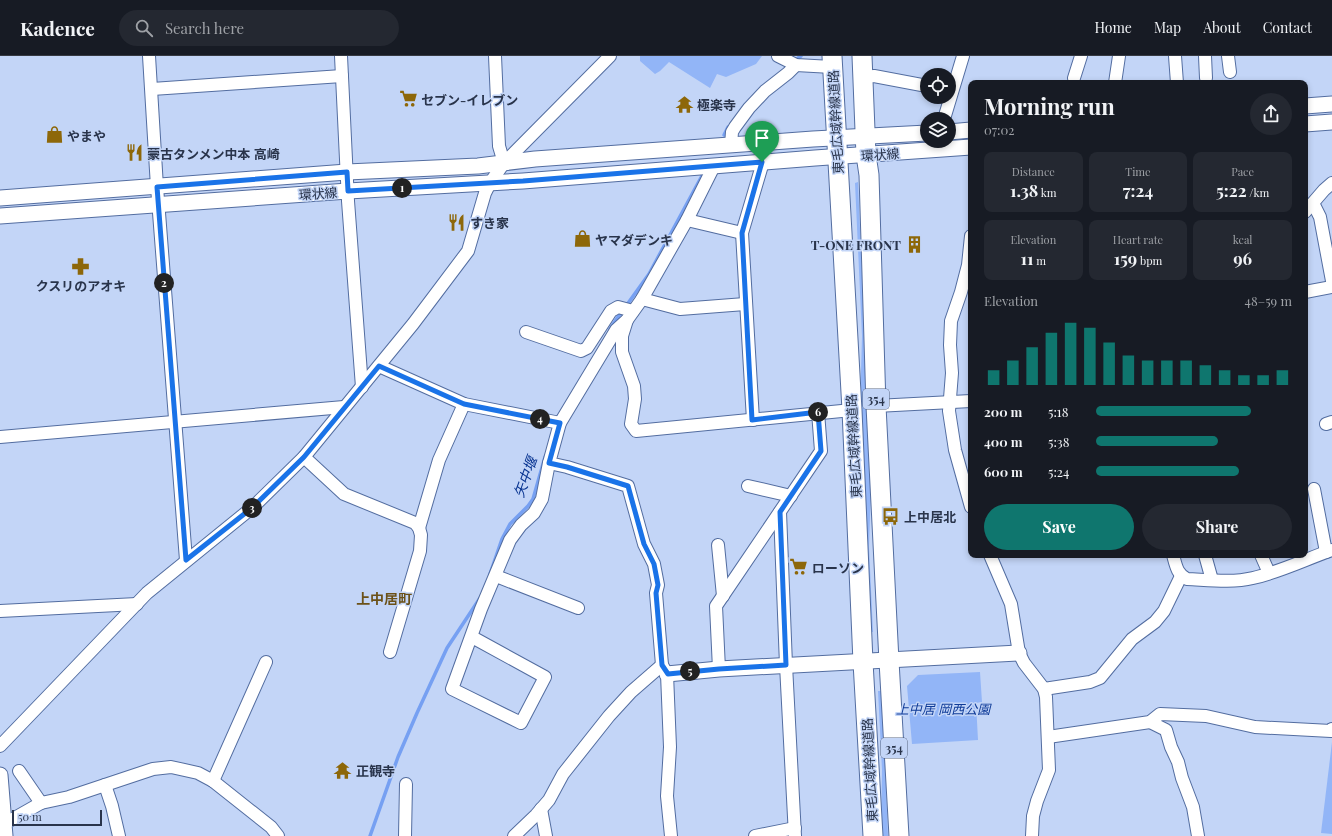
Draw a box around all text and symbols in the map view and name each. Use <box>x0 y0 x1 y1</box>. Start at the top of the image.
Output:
search box <box>119 10 399 46</box>
text: Kadence <box>20 15 95 41</box>
icon: search <box>133 17 155 39</box>
text: Search here <box>165 18 244 38</box>
text: Home <box>1094 18 1132 37</box>
text: Map <box>1154 18 1181 37</box>
text: About <box>1203 18 1241 37</box>
text: Contact <box>1263 18 1312 37</box>
map controls <box>920 68 956 148</box>
button: locate <box>920 68 956 104</box>
street label: 東毛広域幹線道路 <box>824 70 846 174</box>
supermarket icon: セブン-イレブン <box>398 89 418 109</box>
place label: セブン-イレブン <box>421 91 518 108</box>
text: Morning run <box>984 91 1115 121</box>
button: share <box>1250 93 1292 135</box>
temple icon: 極楽寺 <box>674 94 694 114</box>
place label: 極楽寺 <box>697 96 736 113</box>
button: layers <box>920 112 956 148</box>
pin <box>745 121 779 162</box>
text: 07:02 <box>984 121 1015 138</box>
shop icon: やまや <box>44 125 64 145</box>
place label: やまや <box>67 127 106 144</box>
icon: arrive <box>751 127 773 149</box>
restaurant icon: 蒙古タンメン中本 高崎 <box>124 143 144 163</box>
street label: 環状線 <box>860 144 900 164</box>
place label: 蒙古タンメン中本 高崎 <box>147 145 280 162</box>
text: Distance <box>1012 164 1055 179</box>
text: Time <box>1125 164 1151 179</box>
text: Pace <box>1231 164 1254 179</box>
pin: 1 <box>392 178 412 198</box>
text: 1.38 <box>1010 179 1038 201</box>
text: 7:24 <box>1123 179 1153 201</box>
text: 5:22 <box>1216 179 1247 201</box>
text: 1 <box>400 180 404 195</box>
street label: 環状線 <box>298 183 338 203</box>
text: km <box>1038 185 1057 200</box>
text: /km <box>1247 185 1269 200</box>
restaurant icon: すき家 <box>447 212 467 232</box>
place label: すき家 <box>470 214 509 231</box>
shop icon: ヤマダデンキ <box>572 229 592 249</box>
place label: ヤマダデンキ <box>595 231 673 248</box>
text: Elevation <box>1010 232 1056 247</box>
text: Heart rate <box>1113 232 1163 247</box>
text: kcal <box>1233 232 1253 247</box>
building icon: T-ONE FRONT <box>904 234 924 254</box>
place label: T-ONE FRONT <box>811 236 901 253</box>
text: 11 <box>1021 247 1034 269</box>
text: 159 <box>1114 247 1137 269</box>
text: 96 <box>1233 247 1252 269</box>
text: m <box>1034 253 1046 268</box>
text: bpm <box>1137 253 1162 268</box>
pharmacy icon: クスリのアオキ <box>71 256 91 276</box>
pin: 2 <box>154 273 174 293</box>
text: 2 <box>161 275 167 290</box>
place label: クスリのアオキ <box>36 277 126 294</box>
text: Elevation <box>984 292 1038 309</box>
text: 48–59 m <box>1245 292 1292 309</box>
road number: 354 <box>863 389 889 409</box>
street label: 東毛広域幹線道路 <box>842 394 864 498</box>
pin: 6 <box>808 402 828 422</box>
text: 200 m <box>984 403 1022 420</box>
text: 5:18 <box>1048 403 1068 420</box>
text: 6 <box>815 404 821 419</box>
pin: 4 <box>530 409 550 429</box>
text: 4 <box>537 411 543 426</box>
text: 400 m <box>984 433 1022 450</box>
text: 5:38 <box>1048 433 1069 450</box>
water label: 矢中堰 <box>509 451 542 500</box>
text: 600 m <box>984 463 1023 480</box>
text: 5:24 <box>1048 463 1070 480</box>
pin: 3 <box>242 498 262 518</box>
text: 3 <box>249 500 255 515</box>
button: Save <box>984 504 1134 550</box>
button: Share <box>1142 504 1292 550</box>
bus stop icon: 上中居北 <box>881 506 901 526</box>
place label: 上中居北 <box>904 508 956 525</box>
supermarket icon: ローソン <box>789 557 809 577</box>
place label: ローソン <box>812 559 864 576</box>
district label: 上中居町 <box>356 589 412 608</box>
pin: 5 <box>680 661 700 681</box>
text: 5 <box>687 663 693 678</box>
park label: 上中居 岡西公園 <box>896 700 992 717</box>
street label: 東毛広域幹線道路 <box>858 718 880 822</box>
road number: 354 <box>881 738 907 758</box>
temple icon: 正観寺 <box>333 760 353 780</box>
place label: 正観寺 <box>356 762 395 779</box>
scale bar <box>12 808 102 827</box>
text: 50 m <box>18 809 42 824</box>

